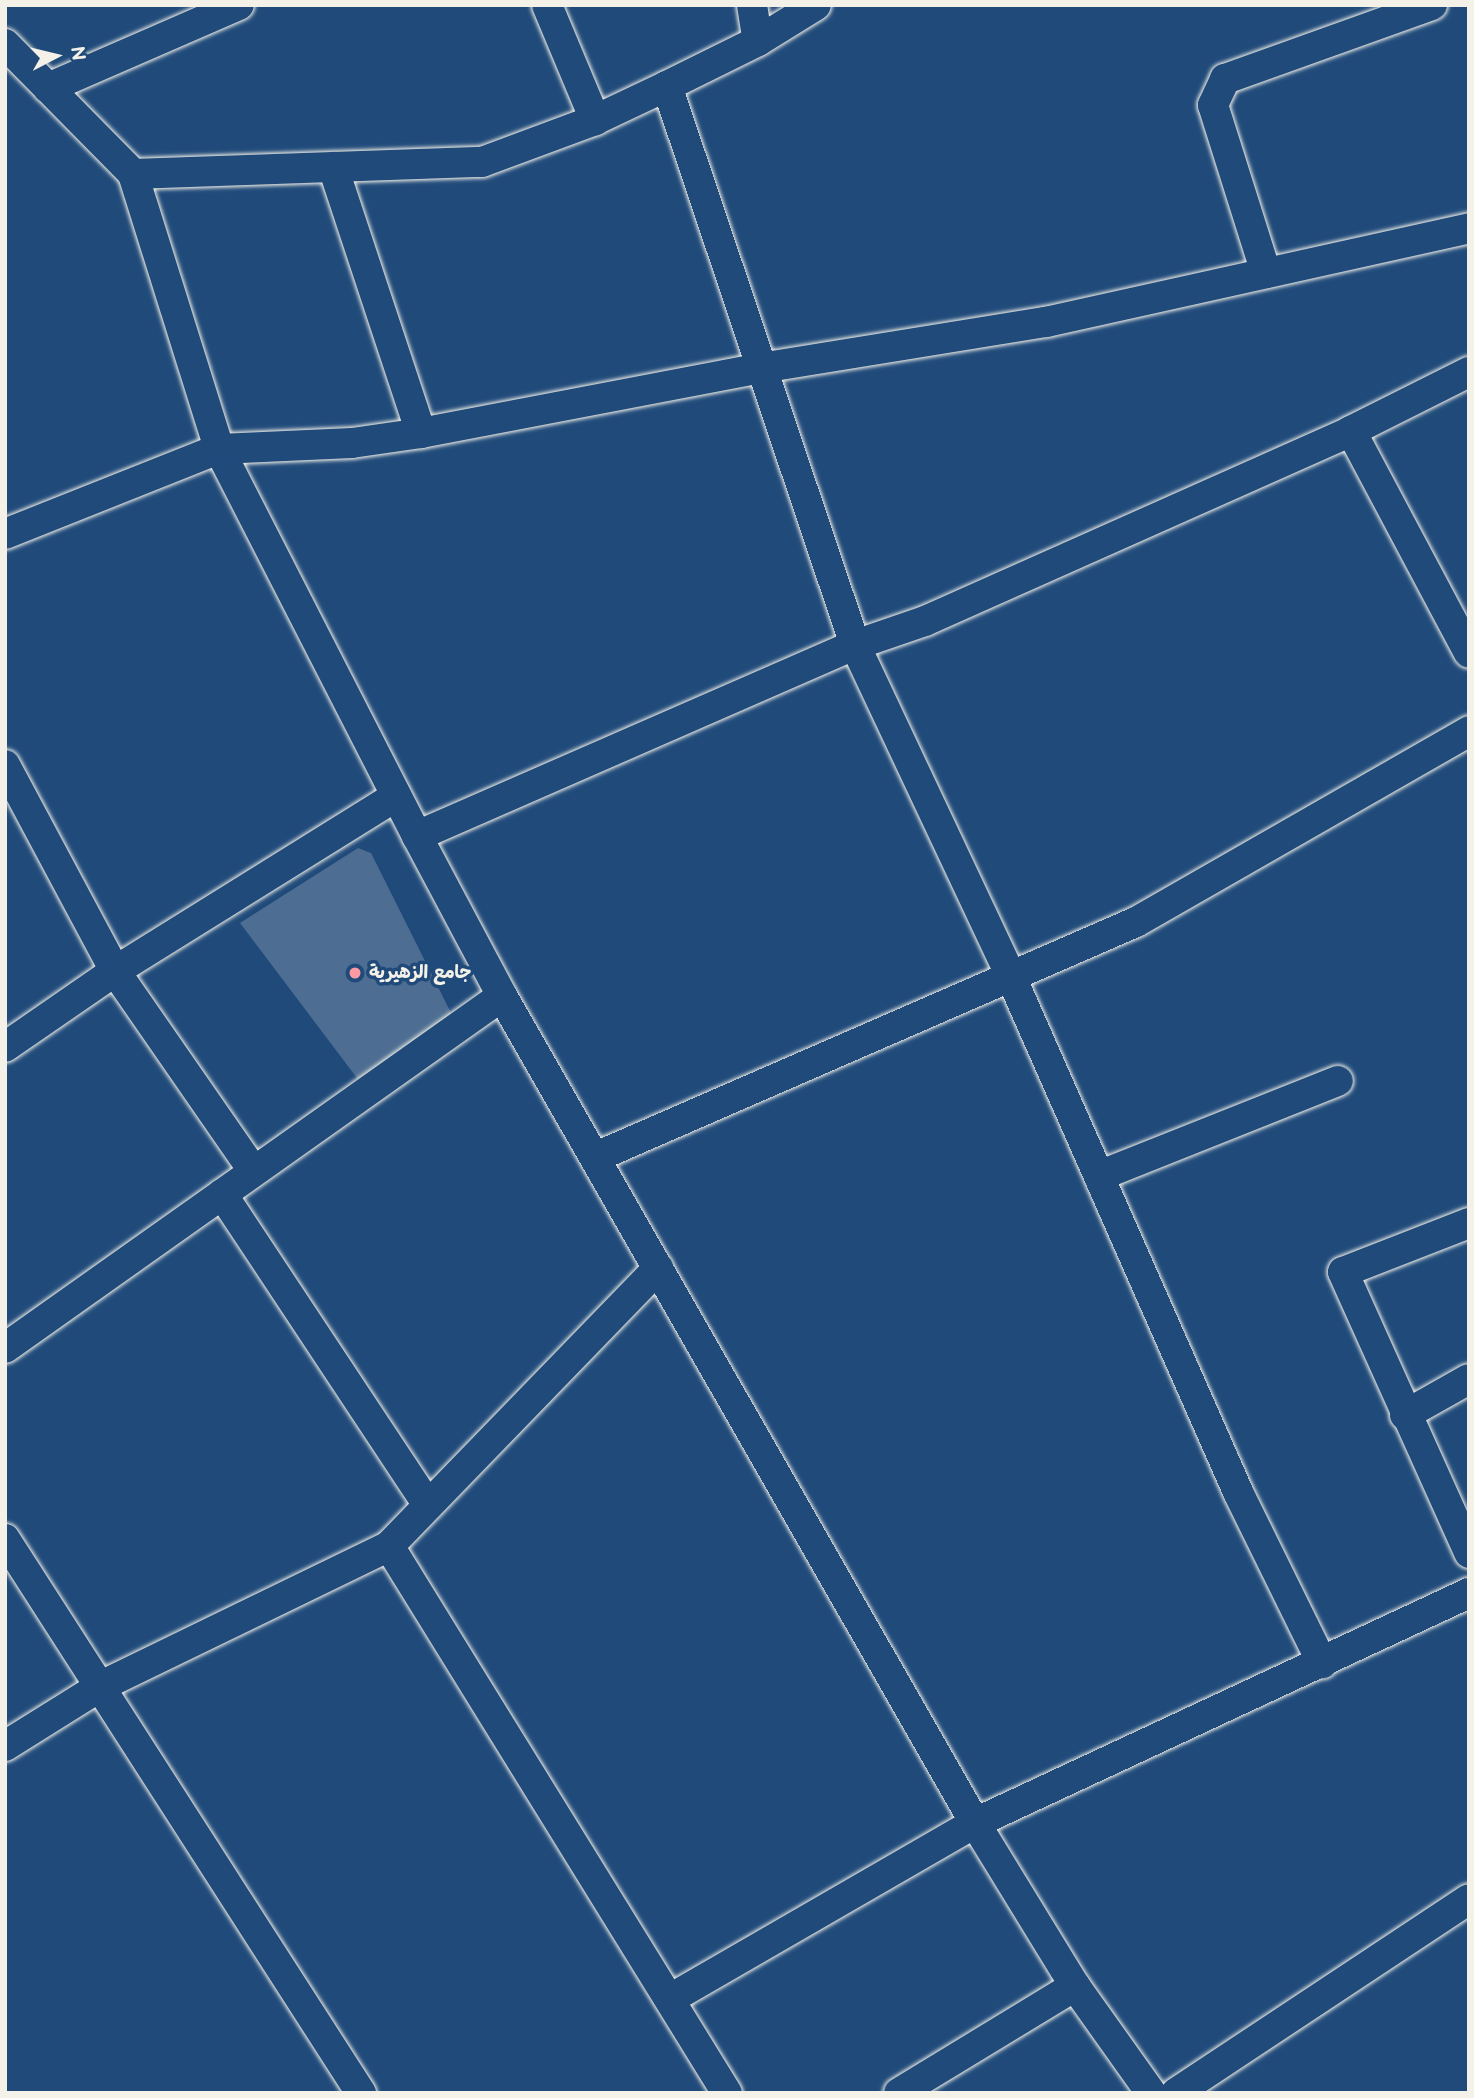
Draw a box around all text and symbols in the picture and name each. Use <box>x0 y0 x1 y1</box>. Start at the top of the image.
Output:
north arrow <box>21 21 91 91</box>
text: N <box>65 45 90 62</box>
place label: جامع الزهيرية <box>369 962 471 984</box>
marker: جامع الزهيرية <box>347 965 363 981</box>

